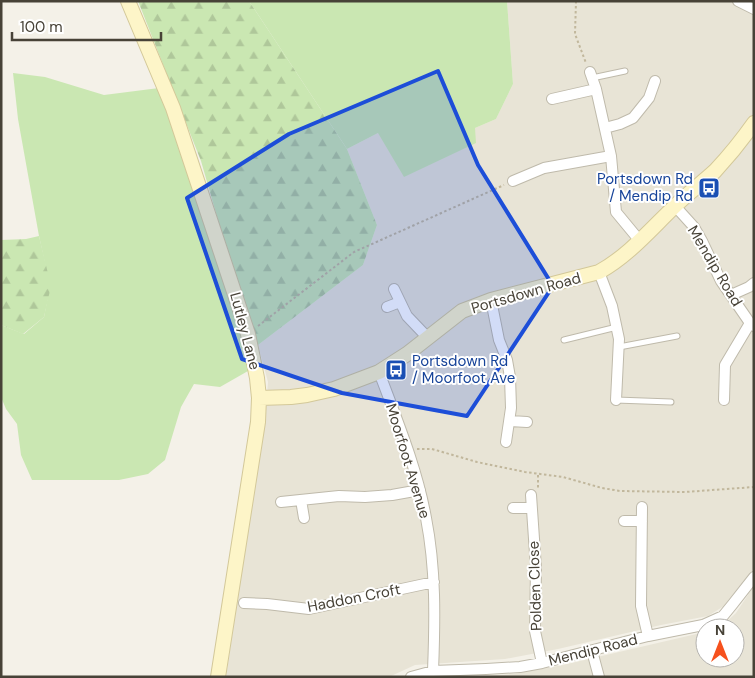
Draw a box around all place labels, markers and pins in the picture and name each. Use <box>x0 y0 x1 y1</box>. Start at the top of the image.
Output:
place label: Portsdown Rd / Mendip Rd <box>597 169 693 206</box>
bus stop icon: Portsdown Rd / Mendip Rd <box>697 176 721 200</box>
place label: Portsdown Rd / Moorfoot Ave <box>412 351 515 388</box>
bus stop icon: Portsdown Rd / Moorfoot Ave <box>384 358 408 382</box>

